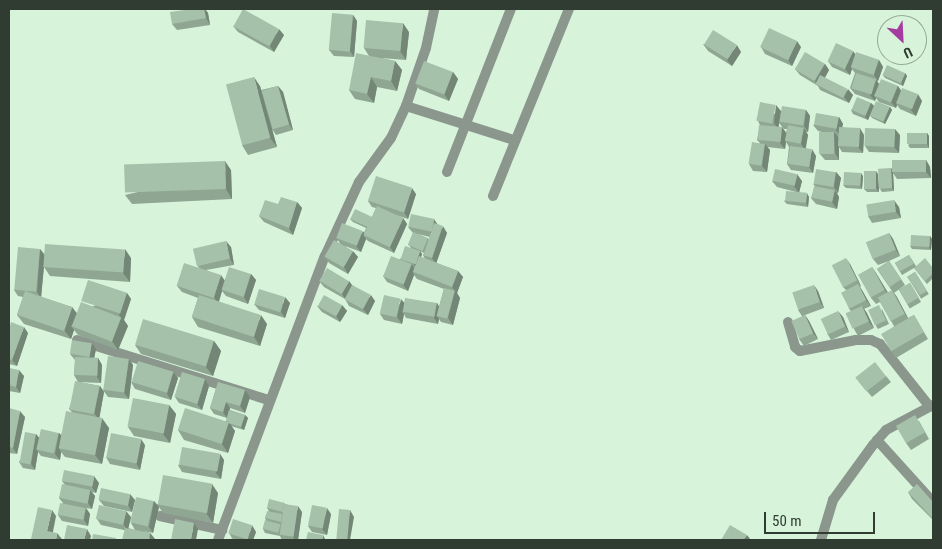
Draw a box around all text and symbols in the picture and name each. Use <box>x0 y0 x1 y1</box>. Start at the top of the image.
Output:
north arrow <box>877 15 927 65</box>
text: U <box>901 44 915 62</box>
scale bar <box>767 502 878 534</box>
text: 50 m <box>772 512 802 530</box>

